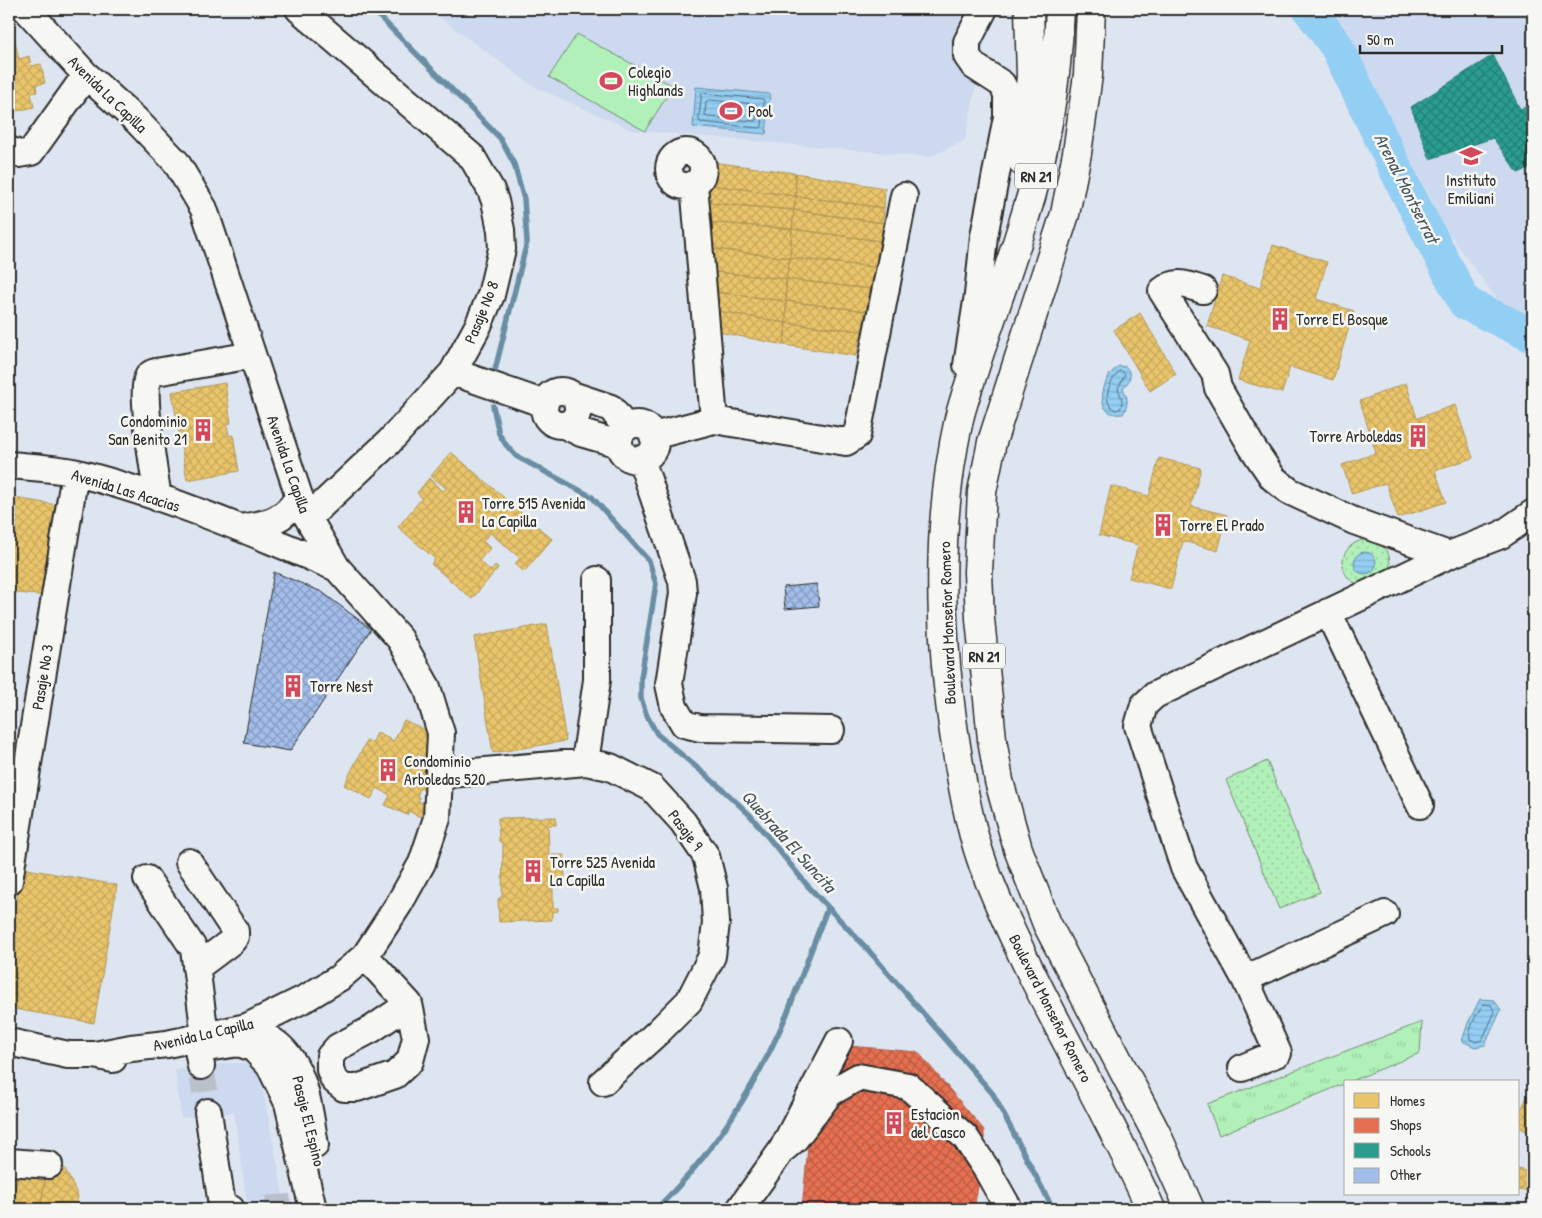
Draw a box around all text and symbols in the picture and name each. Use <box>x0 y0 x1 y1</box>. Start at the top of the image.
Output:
scale bar <box>1360 22 1502 54</box>
text: 50 m <box>1367 29 1394 50</box>
street label: Avenida La Capilla <box>64 51 152 137</box>
place label: Colegio Highlands <box>628 61 683 101</box>
sports icon: Colegio Highlands <box>598 68 624 94</box>
sports icon: Pool <box>718 98 744 124</box>
place label: Pool <box>748 100 774 122</box>
water label: Arenal Montserrat <box>1369 129 1447 250</box>
school or university icon: Instituto Emiliani <box>1458 143 1484 169</box>
road number: RN 21 <box>1015 164 1057 188</box>
place label: Instituto Emiliani <box>1446 169 1497 209</box>
street label: Pasaje No 8 <box>458 277 504 347</box>
building icon: Torre El Bosque <box>1267 306 1293 332</box>
place label: Torre El Bosque <box>1296 308 1389 330</box>
place label: Condominio San Benito 21 <box>108 410 188 450</box>
street label: Avenida La Capilla <box>262 412 316 516</box>
building icon: Condominio San Benito 21 <box>190 417 216 443</box>
building icon: Torre Arboledas <box>1405 423 1431 449</box>
place label: Torre Arboledas <box>1309 425 1402 447</box>
street label: Avenida Las Acacias <box>69 463 183 517</box>
place label: Torre 515 Avenida La Capilla <box>482 492 585 532</box>
building icon: Torre 515 Avenida La Capilla <box>453 499 479 525</box>
building icon: Torre El Prado <box>1150 512 1176 538</box>
place label: Torre El Prado <box>1180 514 1265 536</box>
street label: Boulevard Monseñor Romero <box>933 541 961 705</box>
street label: Pasaje No 3 <box>26 643 58 711</box>
road number: RN 21 <box>963 644 1005 668</box>
building icon: Torre Nest <box>280 673 306 699</box>
place label: Torre Nest <box>310 675 373 697</box>
place label: Condominio Arboledas 520 <box>404 750 485 790</box>
building icon: Condominio Arboledas 520 <box>375 757 401 783</box>
water label: Quebrada El Suncita <box>736 784 843 899</box>
street label: Pasaje 9 <box>663 805 709 855</box>
place label: Torre 525 Avenida La Capilla <box>550 851 655 891</box>
building icon: Torre 525 Avenida La Capilla <box>520 858 546 884</box>
street label: Boulevard Monseñor Romero <box>1004 930 1098 1086</box>
street label: Avenida La Capilla <box>151 1012 255 1056</box>
street label: Pasaje El Espino <box>287 1073 331 1169</box>
legend <box>1344 1080 1520 1196</box>
text: Homes <box>1390 1090 1425 1111</box>
place label: Estacion del Casco <box>911 1103 966 1143</box>
building icon: Estacion del Casco <box>881 1110 907 1136</box>
text: Shops <box>1390 1114 1422 1135</box>
text: Schools <box>1390 1140 1431 1161</box>
text: Other <box>1390 1164 1422 1185</box>

